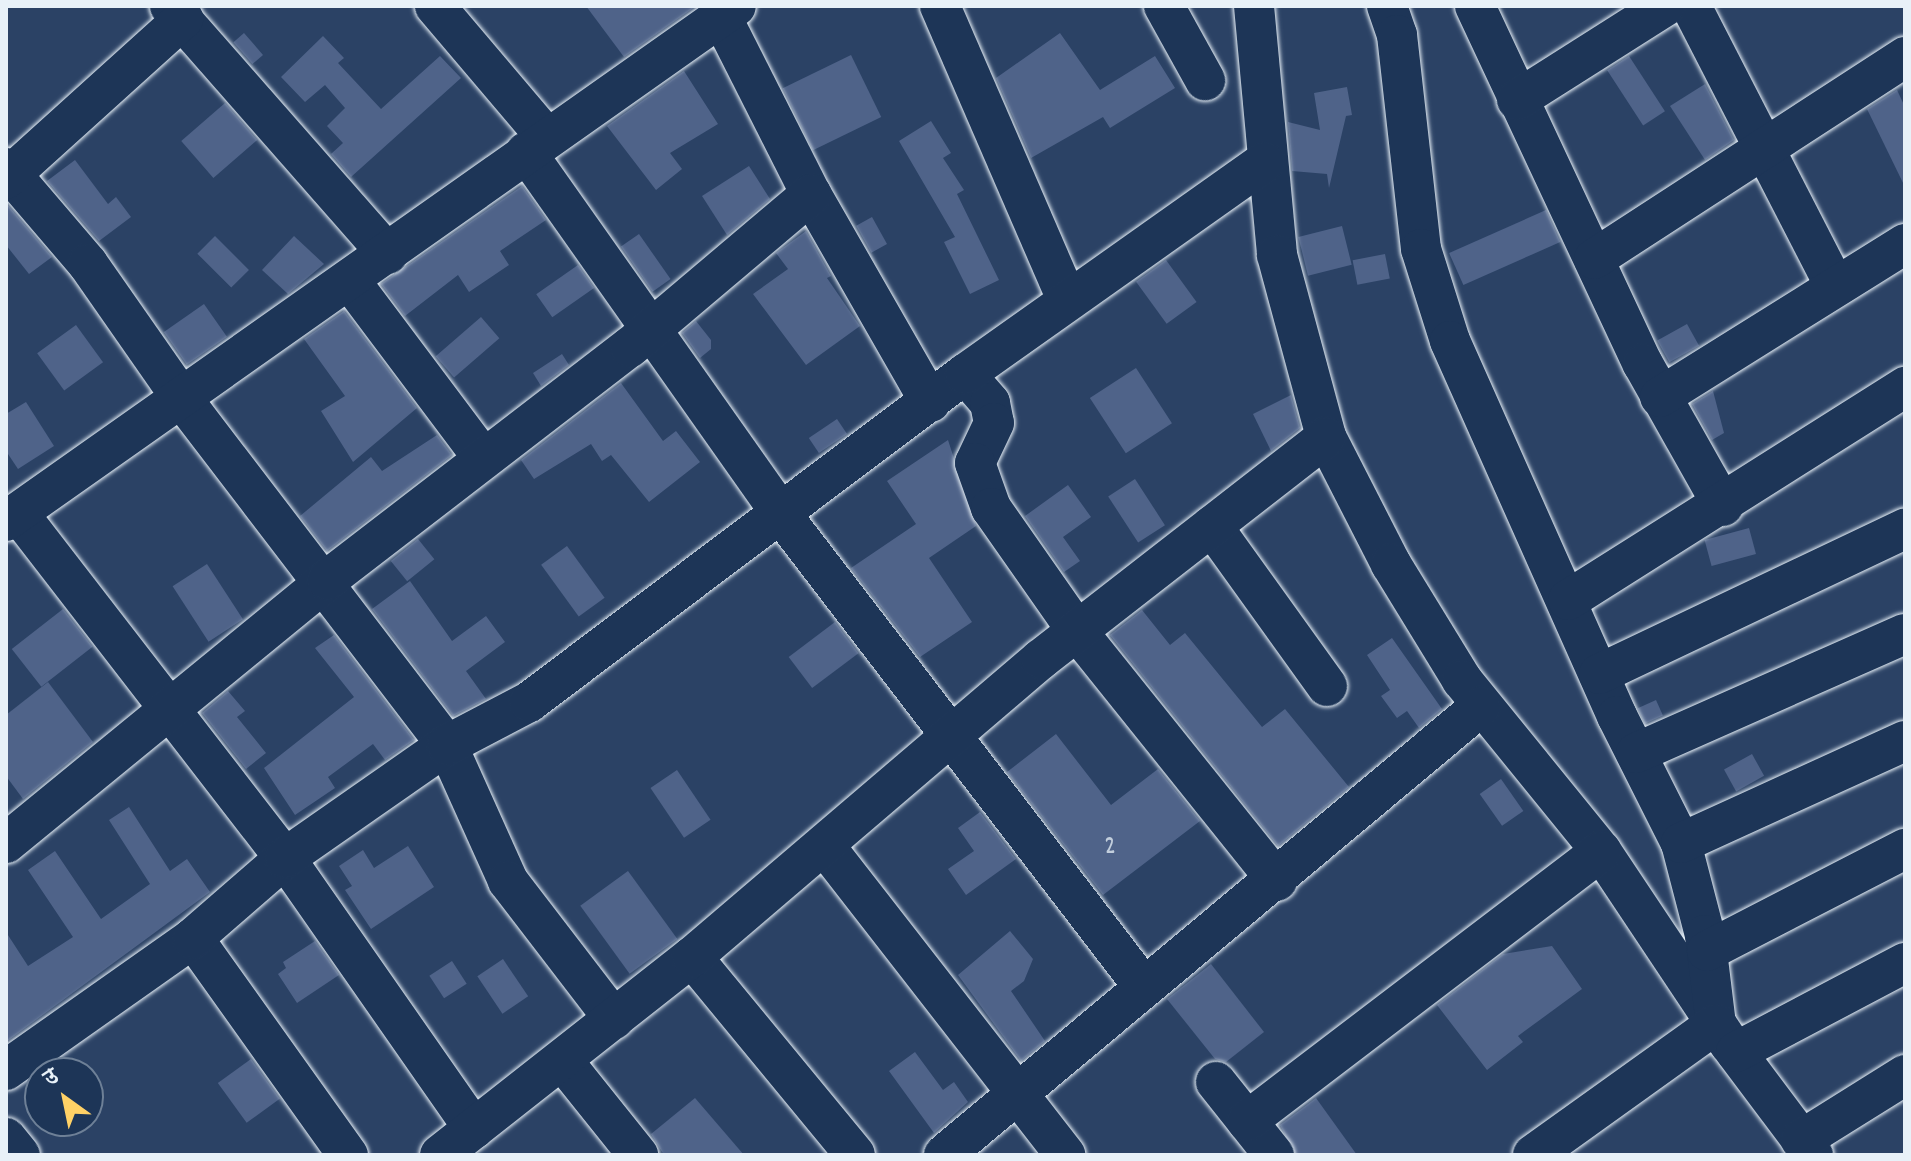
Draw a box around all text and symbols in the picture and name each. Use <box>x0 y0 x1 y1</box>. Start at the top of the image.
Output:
house number: 2 <box>1104 831 1116 865</box>
north arrow <box>24 1057 104 1137</box>
text: उ <box>38 1062 65 1095</box>

